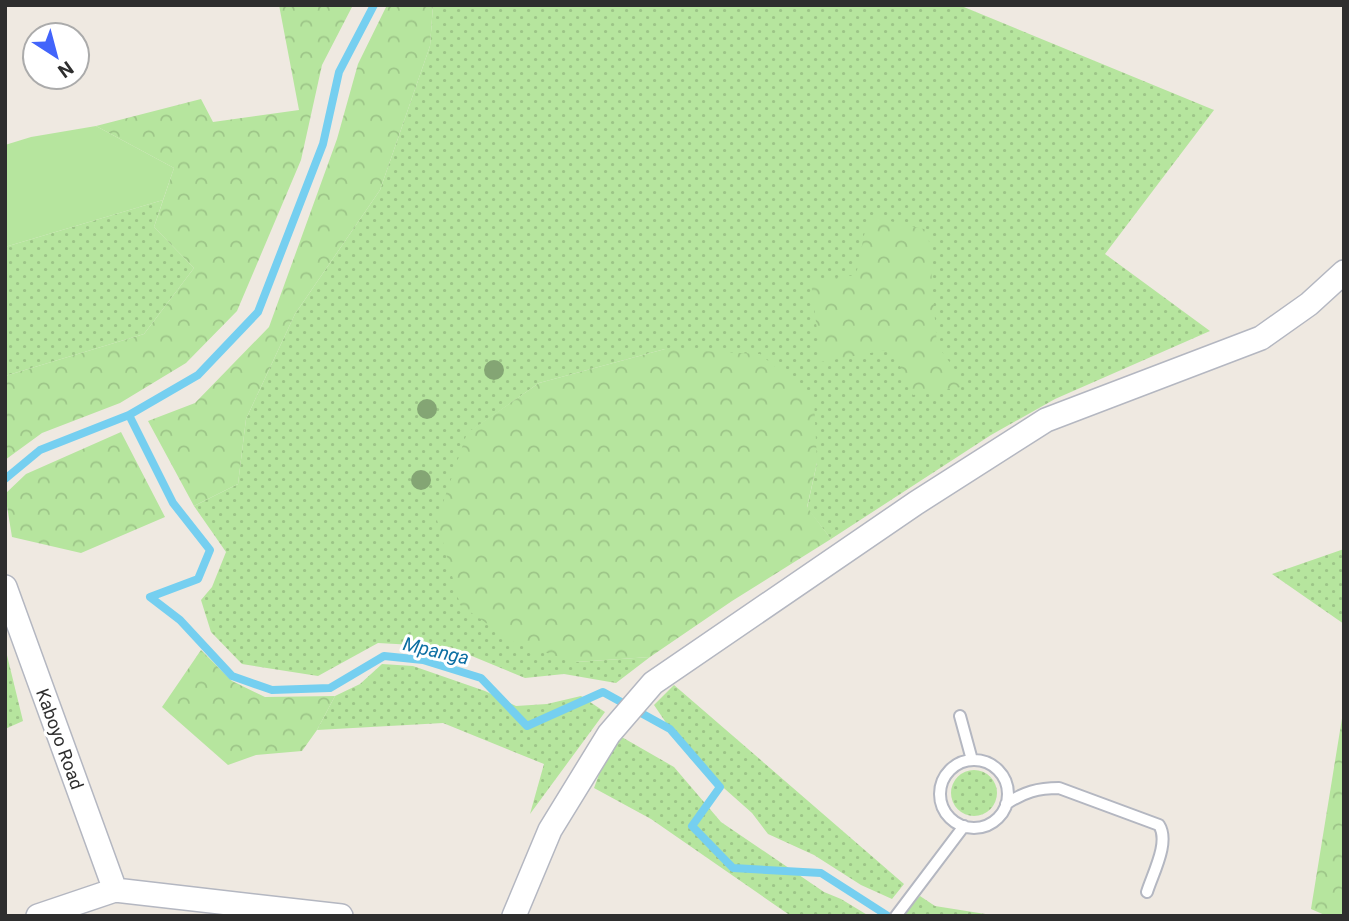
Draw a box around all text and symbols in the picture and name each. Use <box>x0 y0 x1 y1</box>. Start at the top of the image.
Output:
north arrow <box>21 21 91 91</box>
text: N <box>54 56 78 83</box>
water label: Mpanga <box>401 632 471 670</box>
street label: Kaboyo Road <box>32 686 88 792</box>

